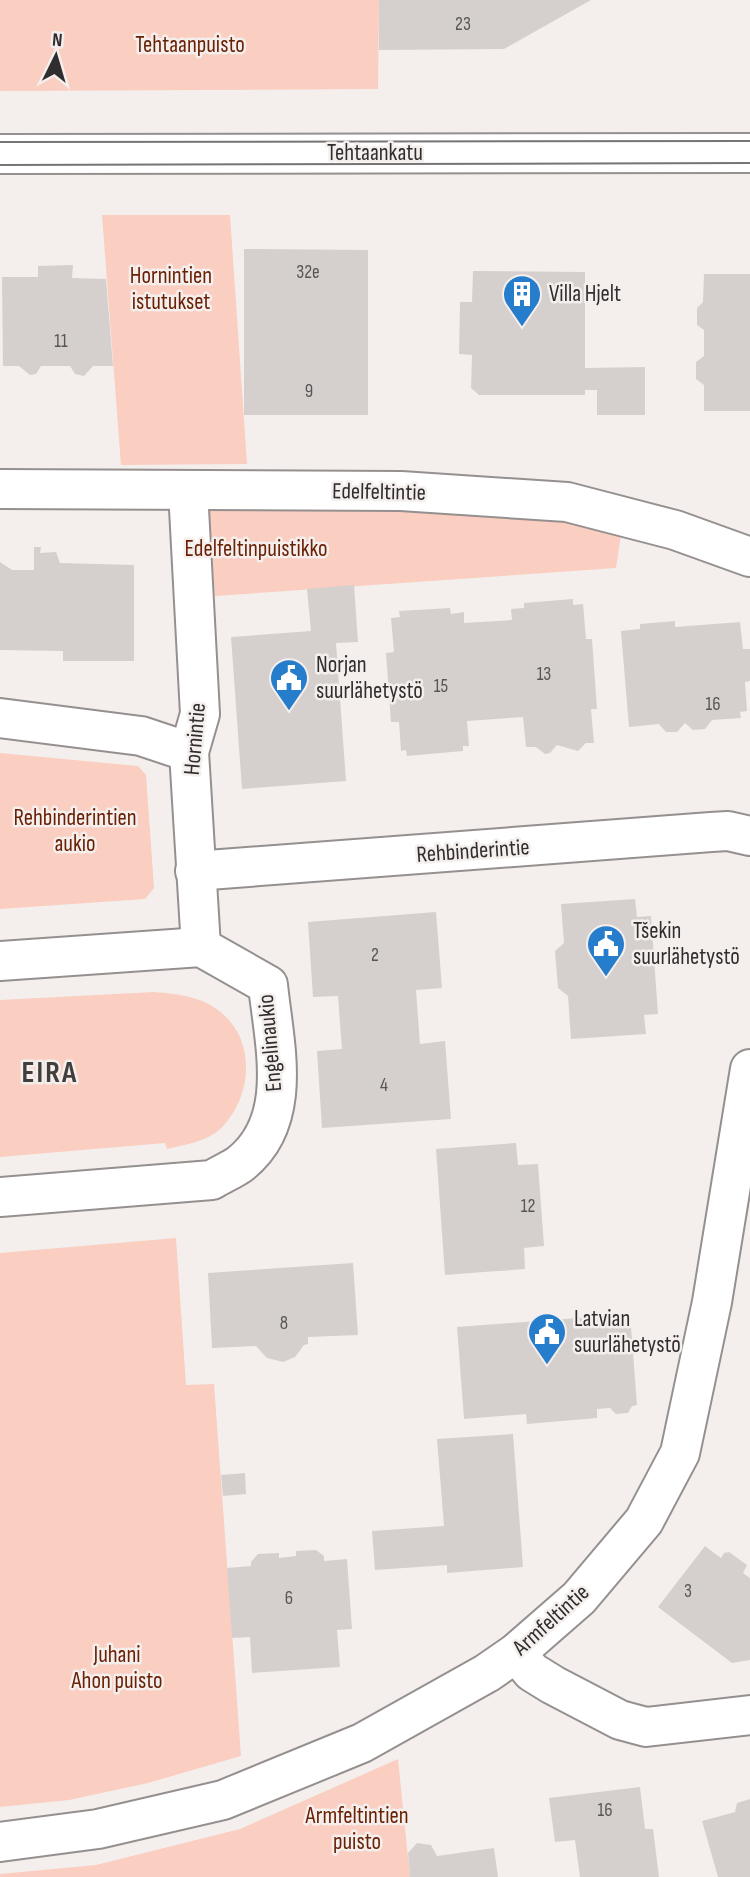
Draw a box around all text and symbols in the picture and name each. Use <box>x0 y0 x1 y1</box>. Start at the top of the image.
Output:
house number: 23 <box>455 13 471 36</box>
north arrow <box>21 21 91 91</box>
text: N <box>51 29 63 52</box>
park label: Tehtaanpuisto <box>135 31 245 59</box>
street label: Tehtaankatu <box>327 139 423 167</box>
house number: 32e <box>296 261 320 284</box>
park label: Hornintien istutukset <box>130 262 212 316</box>
building icon: Villa Hjelt <box>501 273 543 328</box>
place label: Villa Hjelt <box>549 280 621 308</box>
house number: 11 <box>54 330 68 353</box>
house number: 9 <box>305 380 313 403</box>
street label: Edelfeltintie <box>332 477 426 507</box>
park label: Edelfeltinpuistikko <box>185 535 327 563</box>
place label: Norjan suurlähetystö <box>316 651 423 705</box>
public building icon: Norjan suurlähetystö <box>268 657 310 712</box>
house number: 13 <box>537 663 551 686</box>
house number: 15 <box>434 675 448 698</box>
house number: 16 <box>706 693 720 716</box>
street label: Hornintie <box>178 702 212 776</box>
park label: Rehbinderintien aukio <box>13 804 137 858</box>
street label: Rehbinderintie <box>415 833 531 869</box>
place label: Tšekin suurlähetystö <box>633 917 740 971</box>
public building icon: Tšekin suurlähetystö <box>585 923 627 978</box>
house number: 2 <box>371 944 379 967</box>
street label: Engelinaukio <box>252 993 288 1093</box>
district label: EIRA <box>22 1055 78 1091</box>
house number: 4 <box>380 1074 388 1097</box>
house number: 12 <box>521 1195 535 1218</box>
place label: Latvian suurlähetystö <box>574 1305 681 1359</box>
public building icon: Latvian suurlähetystö <box>526 1311 568 1366</box>
house number: 8 <box>280 1312 288 1335</box>
street label: Armfeltintie <box>506 1578 595 1662</box>
house number: 3 <box>684 1580 692 1603</box>
house number: 6 <box>285 1587 293 1610</box>
park label: Juhani Ahon puisto <box>70 1641 163 1695</box>
house number: 16 <box>598 1799 612 1822</box>
park label: Armfeltintien puisto <box>305 1802 409 1856</box>

